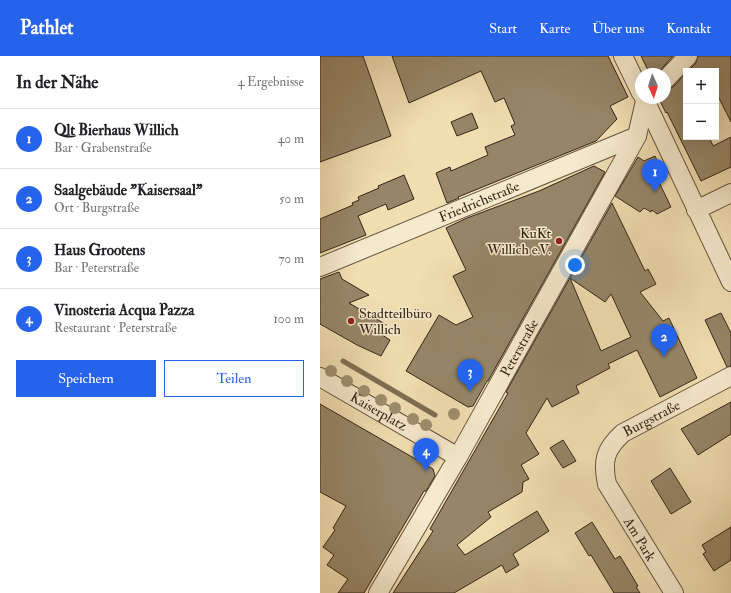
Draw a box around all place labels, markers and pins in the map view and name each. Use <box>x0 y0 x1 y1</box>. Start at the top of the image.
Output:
pin: 1 <box>642 159 668 192</box>
place label: KuKt Willich e.V. <box>486 225 551 258</box>
marker: KuKt Willich e.V. <box>554 236 564 246</box>
place label: Stadtteilbüro Willich <box>358 305 432 338</box>
marker: Stadtteilbüro Willich <box>346 316 356 326</box>
pin: 2 <box>651 324 677 357</box>
pin: 3 <box>457 359 483 392</box>
pin: 4 <box>413 438 439 471</box>

